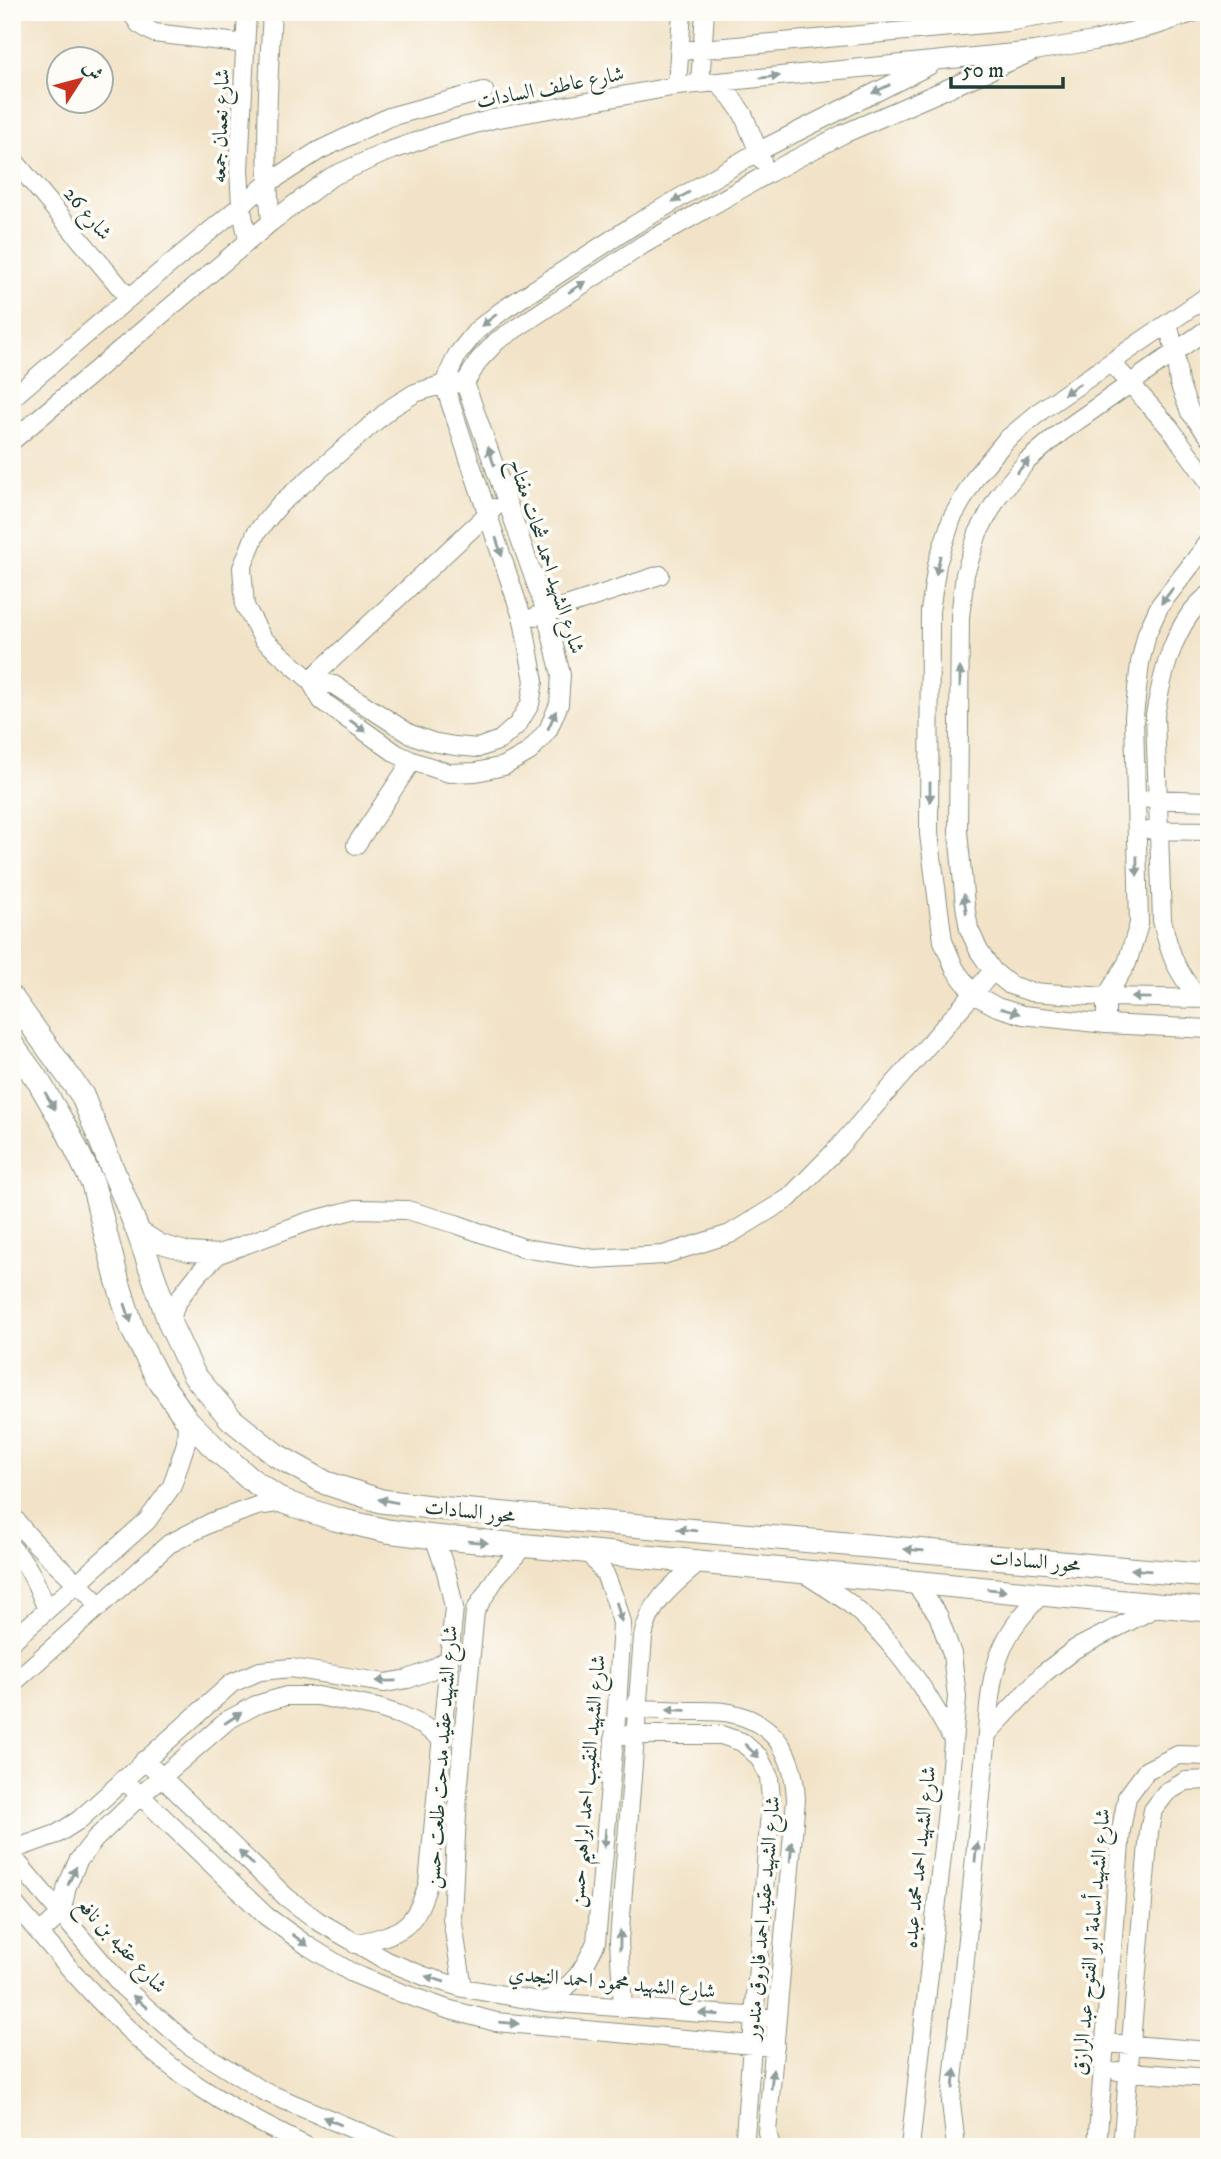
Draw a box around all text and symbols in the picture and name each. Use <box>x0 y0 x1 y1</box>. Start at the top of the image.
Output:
north arrow <box>46 46 116 116</box>
scale bar <box>951 46 1064 90</box>
text: ش <box>78 57 107 85</box>
text: 50 m <box>962 58 1004 84</box>
street label: شارع عاطف السادات <box>474 61 627 119</box>
street label: شارع نعمان جمعه <box>206 68 240 184</box>
one-way arrow <box>759 71 781 82</box>
one-way arrow <box>871 84 891 95</box>
street label: شارع 26 <box>54 181 117 248</box>
one-way arrow <box>671 191 690 204</box>
one-way arrow <box>568 281 587 294</box>
one-way arrow <box>481 313 499 328</box>
one-way arrow <box>1063 382 1081 396</box>
one-way arrow <box>485 446 496 467</box>
street label: شارع الشهيد احمد شحات مفتاح <box>497 455 590 659</box>
one-way arrow <box>1015 457 1031 475</box>
one-way arrow <box>494 537 505 558</box>
one-way arrow <box>932 554 943 576</box>
one-way arrow <box>1161 587 1175 605</box>
one-way arrow <box>954 666 965 688</box>
one-way arrow <box>546 710 558 730</box>
one-way arrow <box>348 720 368 733</box>
one-way arrow <box>924 781 935 803</box>
one-way arrow <box>1132 855 1143 877</box>
one-way arrow <box>959 893 970 915</box>
one-way arrow <box>1129 992 1151 1004</box>
one-way arrow <box>999 1006 1020 1016</box>
one-way arrow <box>44 1092 57 1111</box>
one-way arrow <box>124 1303 134 1324</box>
street label: محور السادات <box>423 1494 517 1530</box>
one-way arrow <box>377 1495 399 1506</box>
one-way arrow <box>676 1524 698 1535</box>
one-way arrow <box>467 1536 489 1547</box>
one-way arrow <box>903 1544 925 1555</box>
street label: محور السادات <box>988 1545 1082 1579</box>
one-way arrow <box>1130 1564 1152 1575</box>
one-way arrow <box>986 1585 1008 1596</box>
one-way arrow <box>614 1601 625 1623</box>
street label: شارع الشهيد عقيد مدحت طلعت حسن <box>420 1624 468 1890</box>
street label: شارع الشهيد النقيب احمد ابراهيم حسن <box>564 1654 619 1909</box>
one-way arrow <box>375 1675 397 1687</box>
one-way arrow <box>665 1705 687 1716</box>
one-way arrow <box>223 1712 243 1725</box>
one-way arrow <box>743 1742 760 1758</box>
street label: شارع الشهيد احمد محمد عبده <box>897 1765 946 1950</box>
street label: شارع الشهيد عقيد احمد فاروق مندور <box>739 1795 791 2043</box>
street label: شارع الشهيد أسامة ابو الفتوح عبد الرازق <box>1064 1807 1122 2077</box>
one-way arrow <box>599 1827 610 1849</box>
one-way arrow <box>786 1841 797 1863</box>
one-way arrow <box>970 1841 981 1863</box>
one-way arrow <box>238 1851 255 1867</box>
one-way arrow <box>66 1866 78 1886</box>
street label: شارع عقبه بن نافع <box>66 1892 172 2003</box>
one-way arrow <box>614 1928 626 1950</box>
one-way arrow <box>290 1933 309 1947</box>
street label: شارع الشهيد محمود احمد النجدي <box>507 1961 716 2009</box>
one-way arrow <box>425 1974 446 1984</box>
one-way arrow <box>131 1994 149 2010</box>
one-way arrow <box>698 2008 720 2019</box>
one-way arrow <box>498 2018 520 2029</box>
one-way arrow <box>767 2068 778 2090</box>
one-way arrow <box>948 2068 959 2090</box>
one-way arrow <box>321 2115 342 2126</box>

